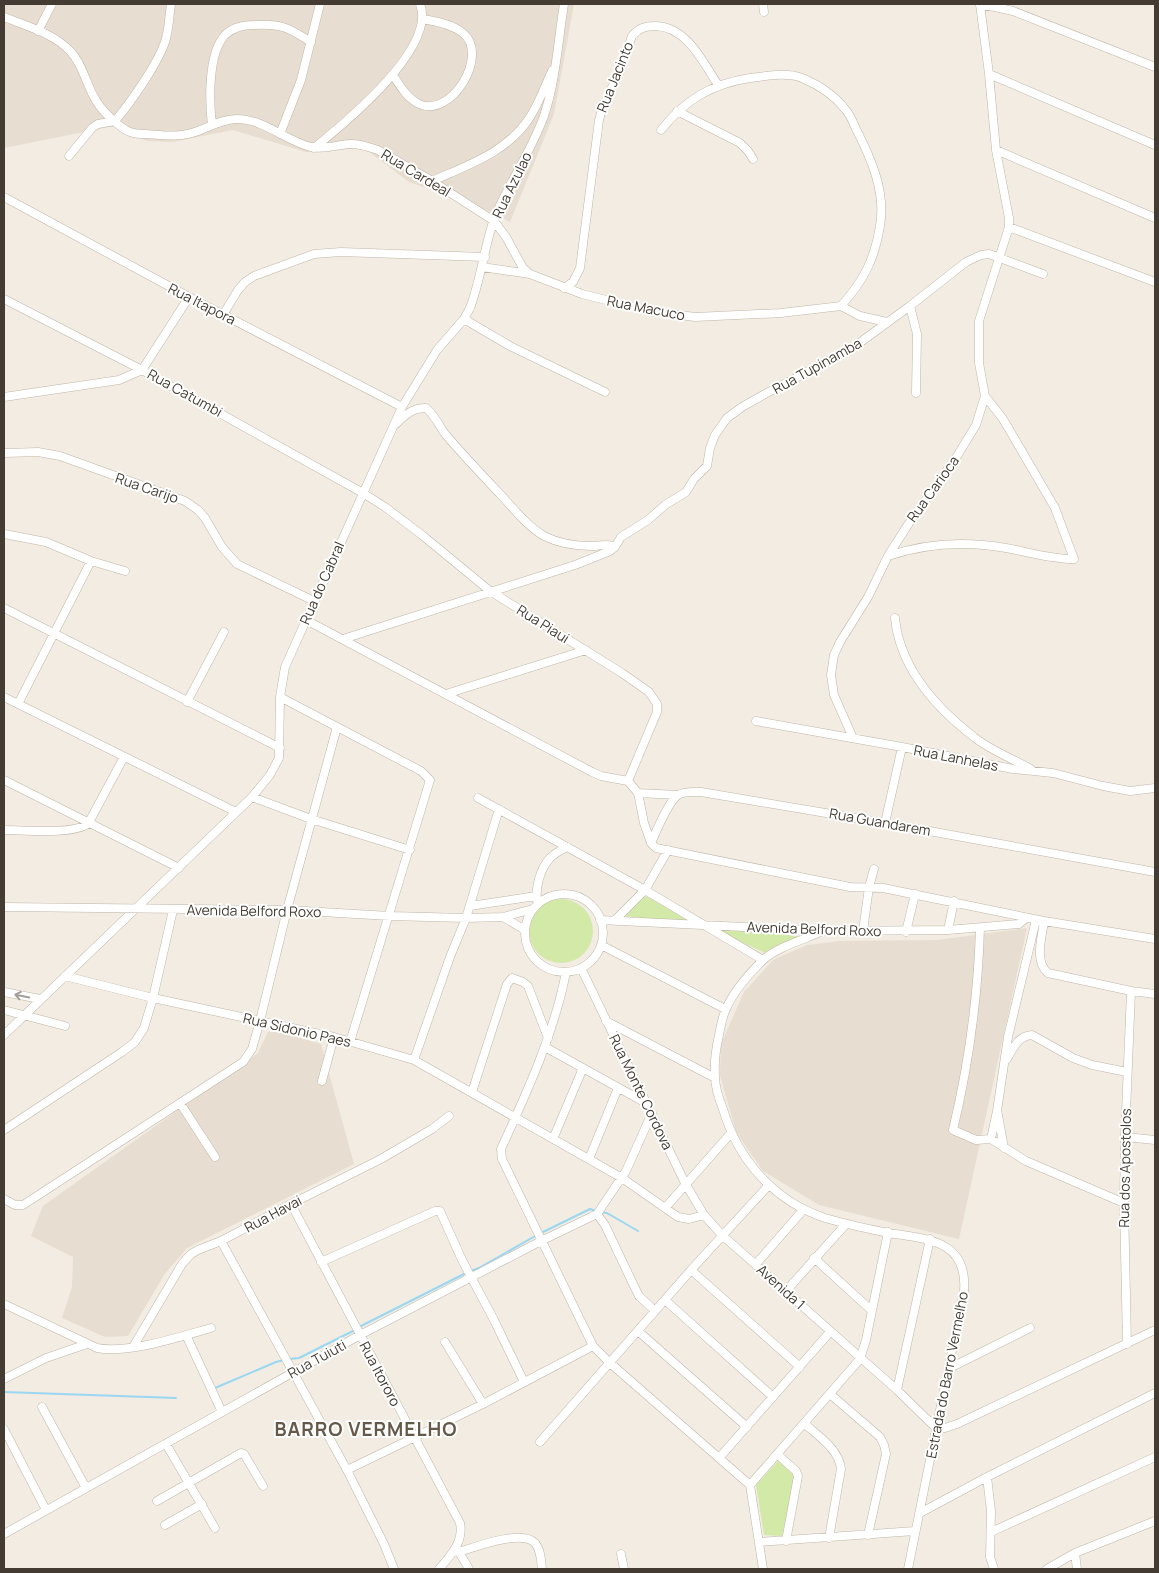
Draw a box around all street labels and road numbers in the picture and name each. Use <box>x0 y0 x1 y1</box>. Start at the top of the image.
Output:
street label: Rua Jacinto <box>592 39 637 115</box>
street label: Rua Cardeal <box>378 144 454 201</box>
street label: Rua Azulao <box>487 148 536 221</box>
street label: Rua Itapora <box>165 278 239 329</box>
street label: Rua Macuco <box>605 291 687 324</box>
street label: Rua Tupinamba <box>769 333 865 398</box>
street label: Rua Catumbi <box>144 364 226 421</box>
street label: Rua Carioca <box>902 452 963 526</box>
street label: Rua Carijo <box>113 468 181 507</box>
street label: Rua do Cabral <box>295 538 348 627</box>
street label: Rua Piaui <box>513 600 573 647</box>
street label: Rua Lanhelas <box>912 740 1000 775</box>
street label: Rua Guandarem <box>828 803 932 840</box>
street label: Avenida Belford Roxo <box>186 900 322 921</box>
street label: Avenida Belford Roxo <box>746 917 882 940</box>
street label: Rua Sidonio Paes <box>241 1008 353 1051</box>
street label: Rua Monte Cordova <box>605 1031 678 1153</box>
street label: Rua dos Apostolos <box>1114 1108 1135 1228</box>
street label: Rua Havai <box>241 1190 305 1237</box>
street label: Avenida 1 <box>753 1260 810 1313</box>
street label: Estrada do Barro Vermelho <box>921 1290 972 1460</box>
street label: Rua Tuiuti <box>284 1335 349 1382</box>
street label: Rua Itororo <box>355 1338 405 1410</box>

